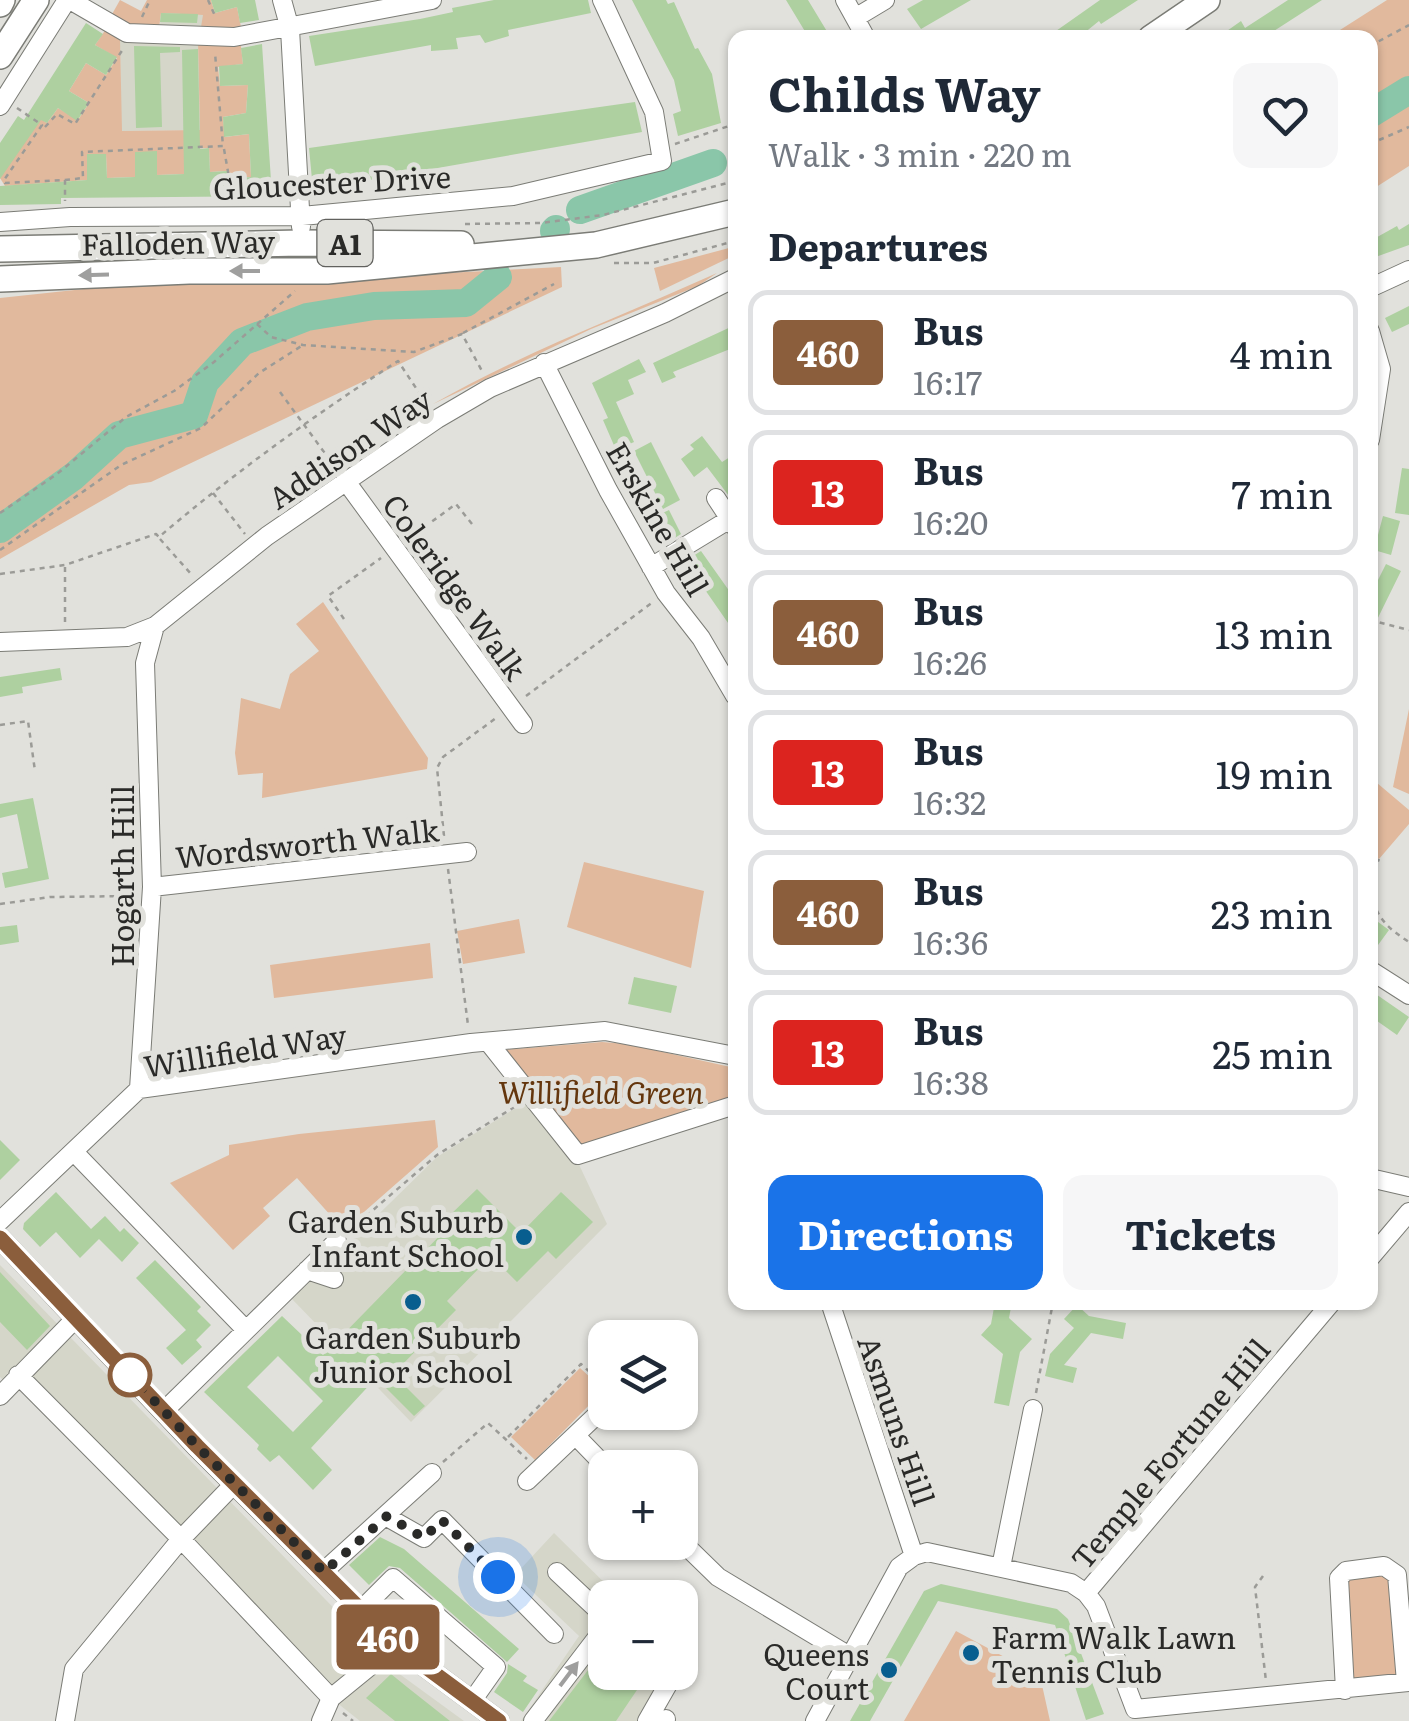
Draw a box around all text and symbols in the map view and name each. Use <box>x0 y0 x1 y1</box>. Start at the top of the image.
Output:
text: Childs Way <box>768 56 1041 127</box>
button: heart <box>1233 63 1338 168</box>
text: Walk · 3 min · 220 m <box>768 129 1072 177</box>
street label: Gloucester Drive <box>212 153 452 209</box>
text: Departures <box>768 216 988 273</box>
street label: Falloden Way <box>81 217 276 265</box>
road number: A1 <box>318 220 372 266</box>
one-way arrow <box>228 263 260 279</box>
one-way arrow <box>78 268 110 284</box>
text: Bus <box>913 300 984 357</box>
text: 4 min <box>1230 324 1333 381</box>
text: 460 <box>796 326 860 378</box>
text: 16:17 <box>913 357 982 405</box>
street label: Addison Way <box>258 375 440 518</box>
street label: Erskine Hill <box>597 433 721 603</box>
text: Bus <box>913 440 984 497</box>
text: 7 min <box>1231 464 1333 521</box>
text: 13 <box>811 466 845 518</box>
street label: Coleridge Walk <box>373 484 539 689</box>
text: 16:20 <box>913 497 988 545</box>
text: Bus <box>913 580 984 637</box>
text: 13 min <box>1215 604 1333 661</box>
text: 460 <box>796 606 860 658</box>
text: 16:26 <box>913 637 987 685</box>
text: Bus <box>913 720 984 777</box>
text: 19 min <box>1215 744 1333 801</box>
text: 13 <box>811 746 845 798</box>
text: 16:32 <box>913 777 986 825</box>
street label: Hogarth Hill <box>99 785 143 967</box>
street label: Wordsworth Walk <box>173 806 442 878</box>
text: Bus <box>913 860 984 917</box>
text: 23 min <box>1211 884 1333 941</box>
text: 460 <box>796 886 860 938</box>
text: 16:36 <box>913 917 988 965</box>
text: Bus <box>913 1000 984 1057</box>
street label: Willifield Way <box>140 1011 350 1087</box>
text: 25 min <box>1212 1024 1333 1081</box>
text: 13 <box>811 1026 845 1078</box>
text: 16:38 <box>913 1057 989 1105</box>
park label: Willifield Green <box>498 1069 704 1113</box>
button: Directions <box>768 1175 1043 1290</box>
button: Tickets <box>1063 1175 1338 1290</box>
place label: Garden Suburb Infant School <box>288 1198 504 1276</box>
marker: Garden Suburb Infant School <box>513 1226 535 1248</box>
marker: Garden Suburb Junior School <box>402 1291 424 1313</box>
place label: Garden Suburb Junior School <box>305 1314 521 1392</box>
map controls <box>588 1320 698 1690</box>
button: layers <box>588 1320 698 1430</box>
street label: Temple Fortune Hill <box>1059 1328 1279 1578</box>
street label: Asmuns Hill <box>848 1329 948 1511</box>
unlabelled marker <box>109 1354 151 1396</box>
button: + <box>588 1450 698 1560</box>
your location <box>473 1552 523 1602</box>
button: − <box>588 1580 698 1690</box>
line badge: 460 <box>330 1604 446 1670</box>
text: 460 <box>356 1611 420 1663</box>
place label: Farm Walk Lawn Tennis Club <box>991 1614 1236 1692</box>
place label: Queens Court <box>763 1631 869 1709</box>
marker: Farm Walk Lawn Tennis Club <box>960 1642 982 1664</box>
marker: Queens Court <box>878 1659 900 1681</box>
one-way arrow <box>558 1661 579 1687</box>

